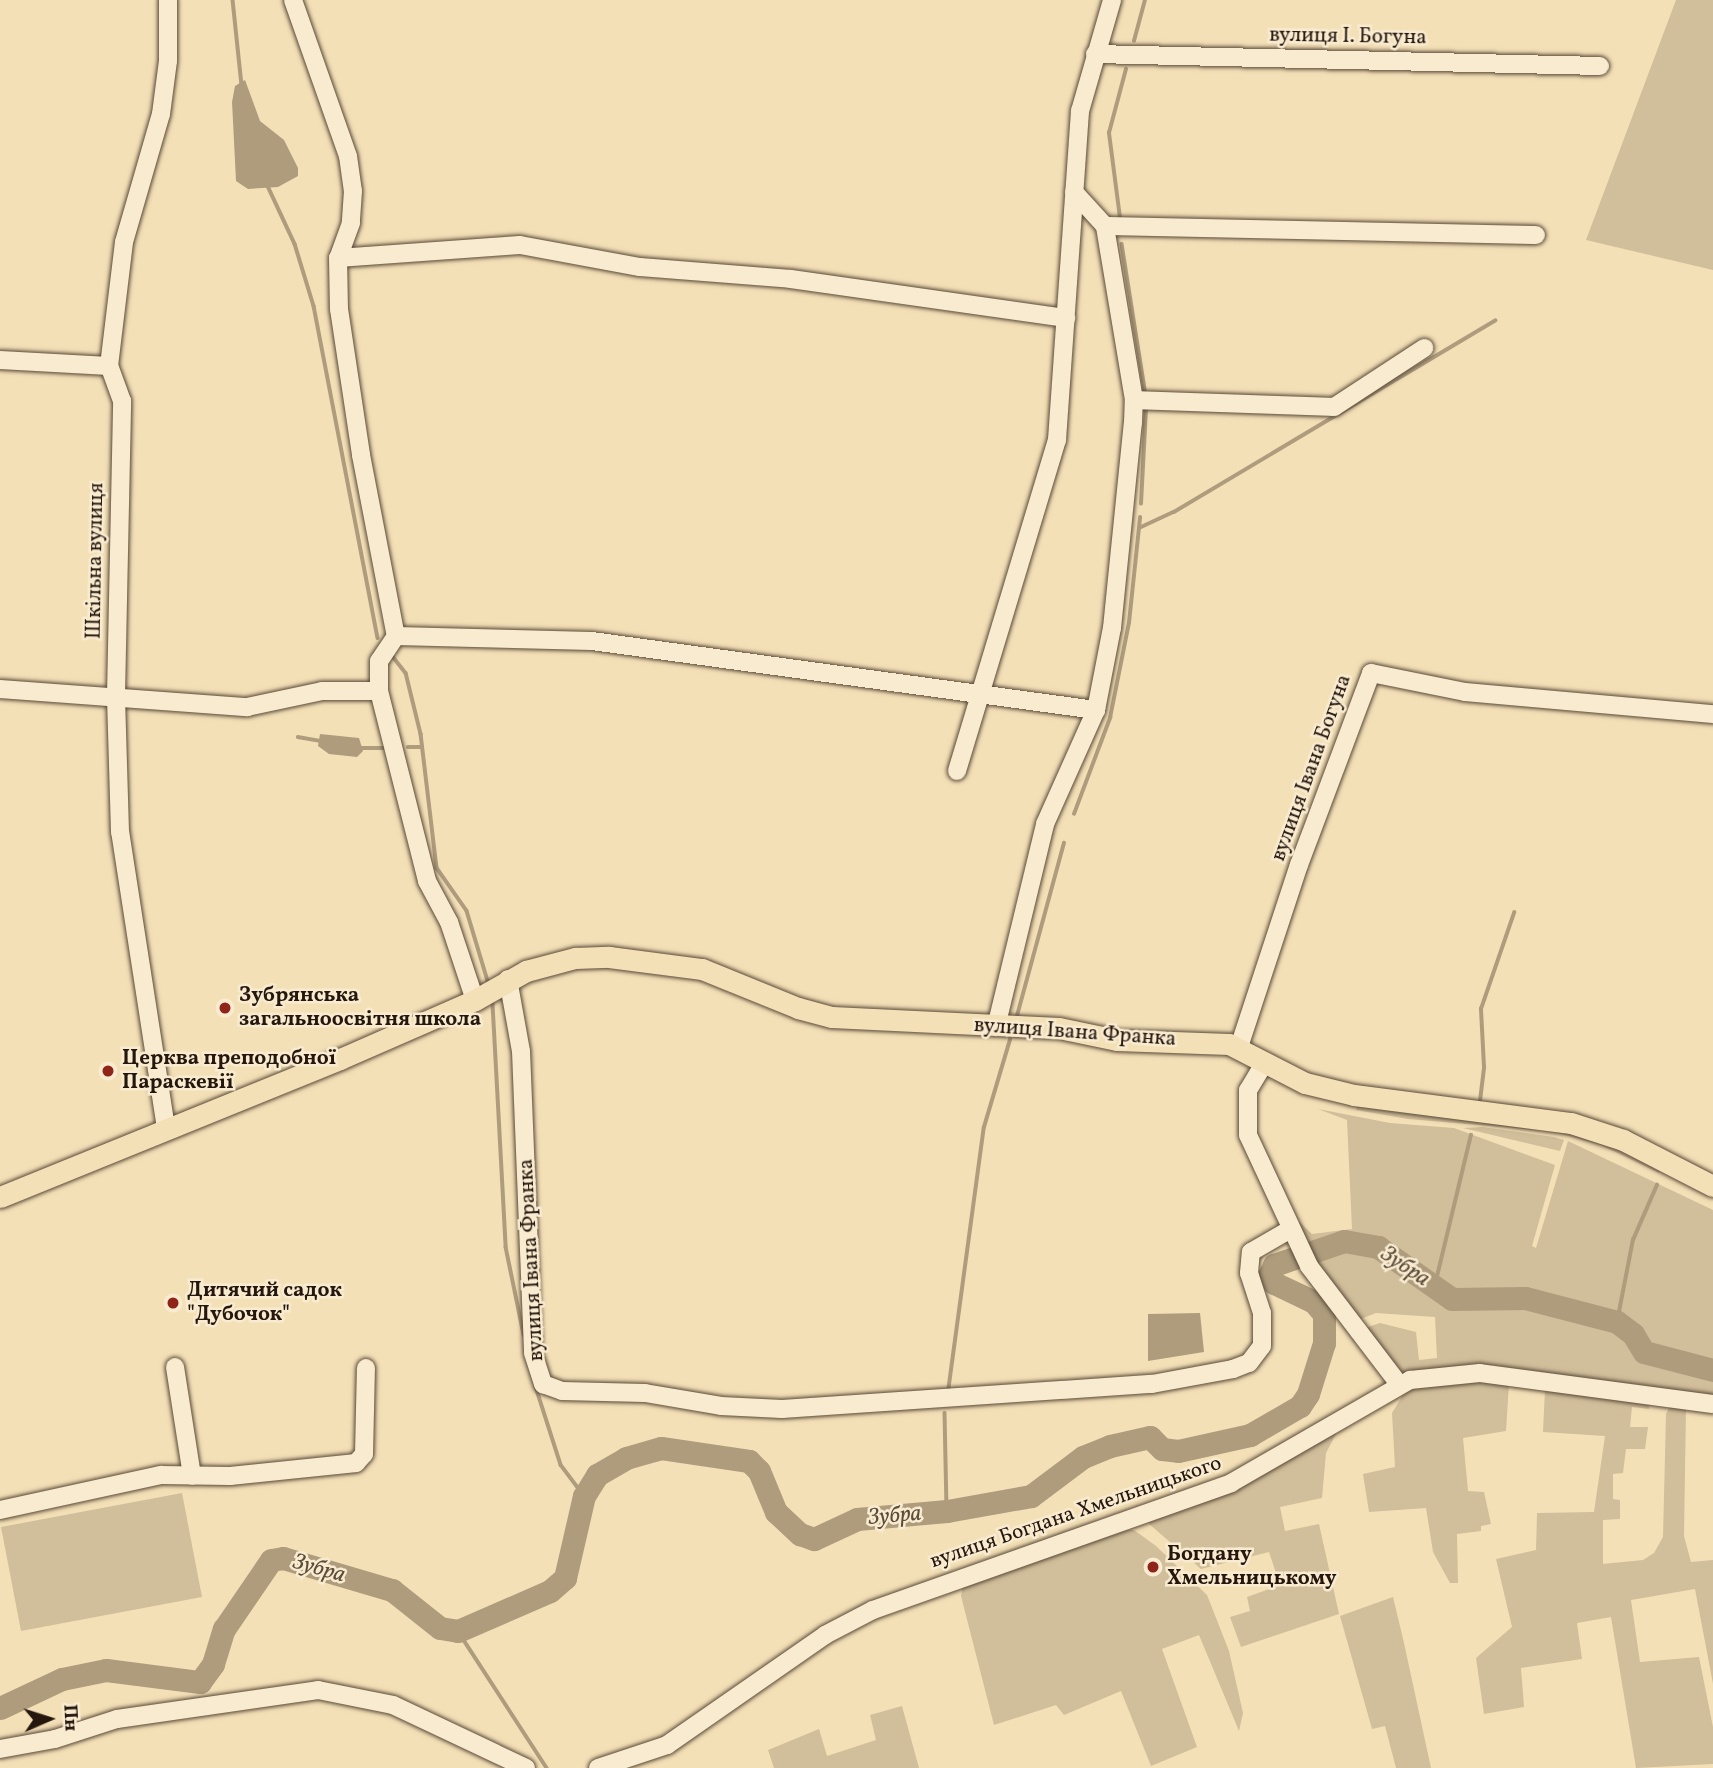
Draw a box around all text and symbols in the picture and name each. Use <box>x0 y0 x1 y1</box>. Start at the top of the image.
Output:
street label: вулиця І. Богуна <box>1269 23 1427 51</box>
street label: Шкільна вулиця <box>82 483 110 639</box>
street label: вулиця Івана Богуна <box>1266 671 1358 865</box>
place label: Зубрянська загальноосвітня школа <box>239 983 481 1033</box>
marker: Зубрянська загальноосвітня школа <box>217 1000 233 1016</box>
street label: вулиця Івана Франка <box>973 1013 1177 1053</box>
place label: Церква преподобної Параскевії <box>122 1046 336 1096</box>
marker: Церква преподобної Параскевії <box>100 1063 116 1079</box>
street label: вулиця Івана Франка <box>514 1158 550 1362</box>
water label: Зубра <box>1375 1241 1435 1293</box>
place label: Дитячий садок "Дубочок" <box>187 1278 342 1328</box>
marker: Дитячий садок "Дубочок" <box>165 1295 181 1311</box>
street label: вулиця Богдана Хмельницького <box>927 1451 1225 1575</box>
water label: Зубра <box>867 1500 923 1532</box>
place label: Богдану Хмельницькому <box>1167 1542 1336 1592</box>
water label: Зубра <box>290 1548 348 1590</box>
marker: Богдану Хмельницькому <box>1145 1559 1161 1575</box>
north arrow <box>14 1684 84 1754</box>
text: Пн <box>56 1704 84 1732</box>

